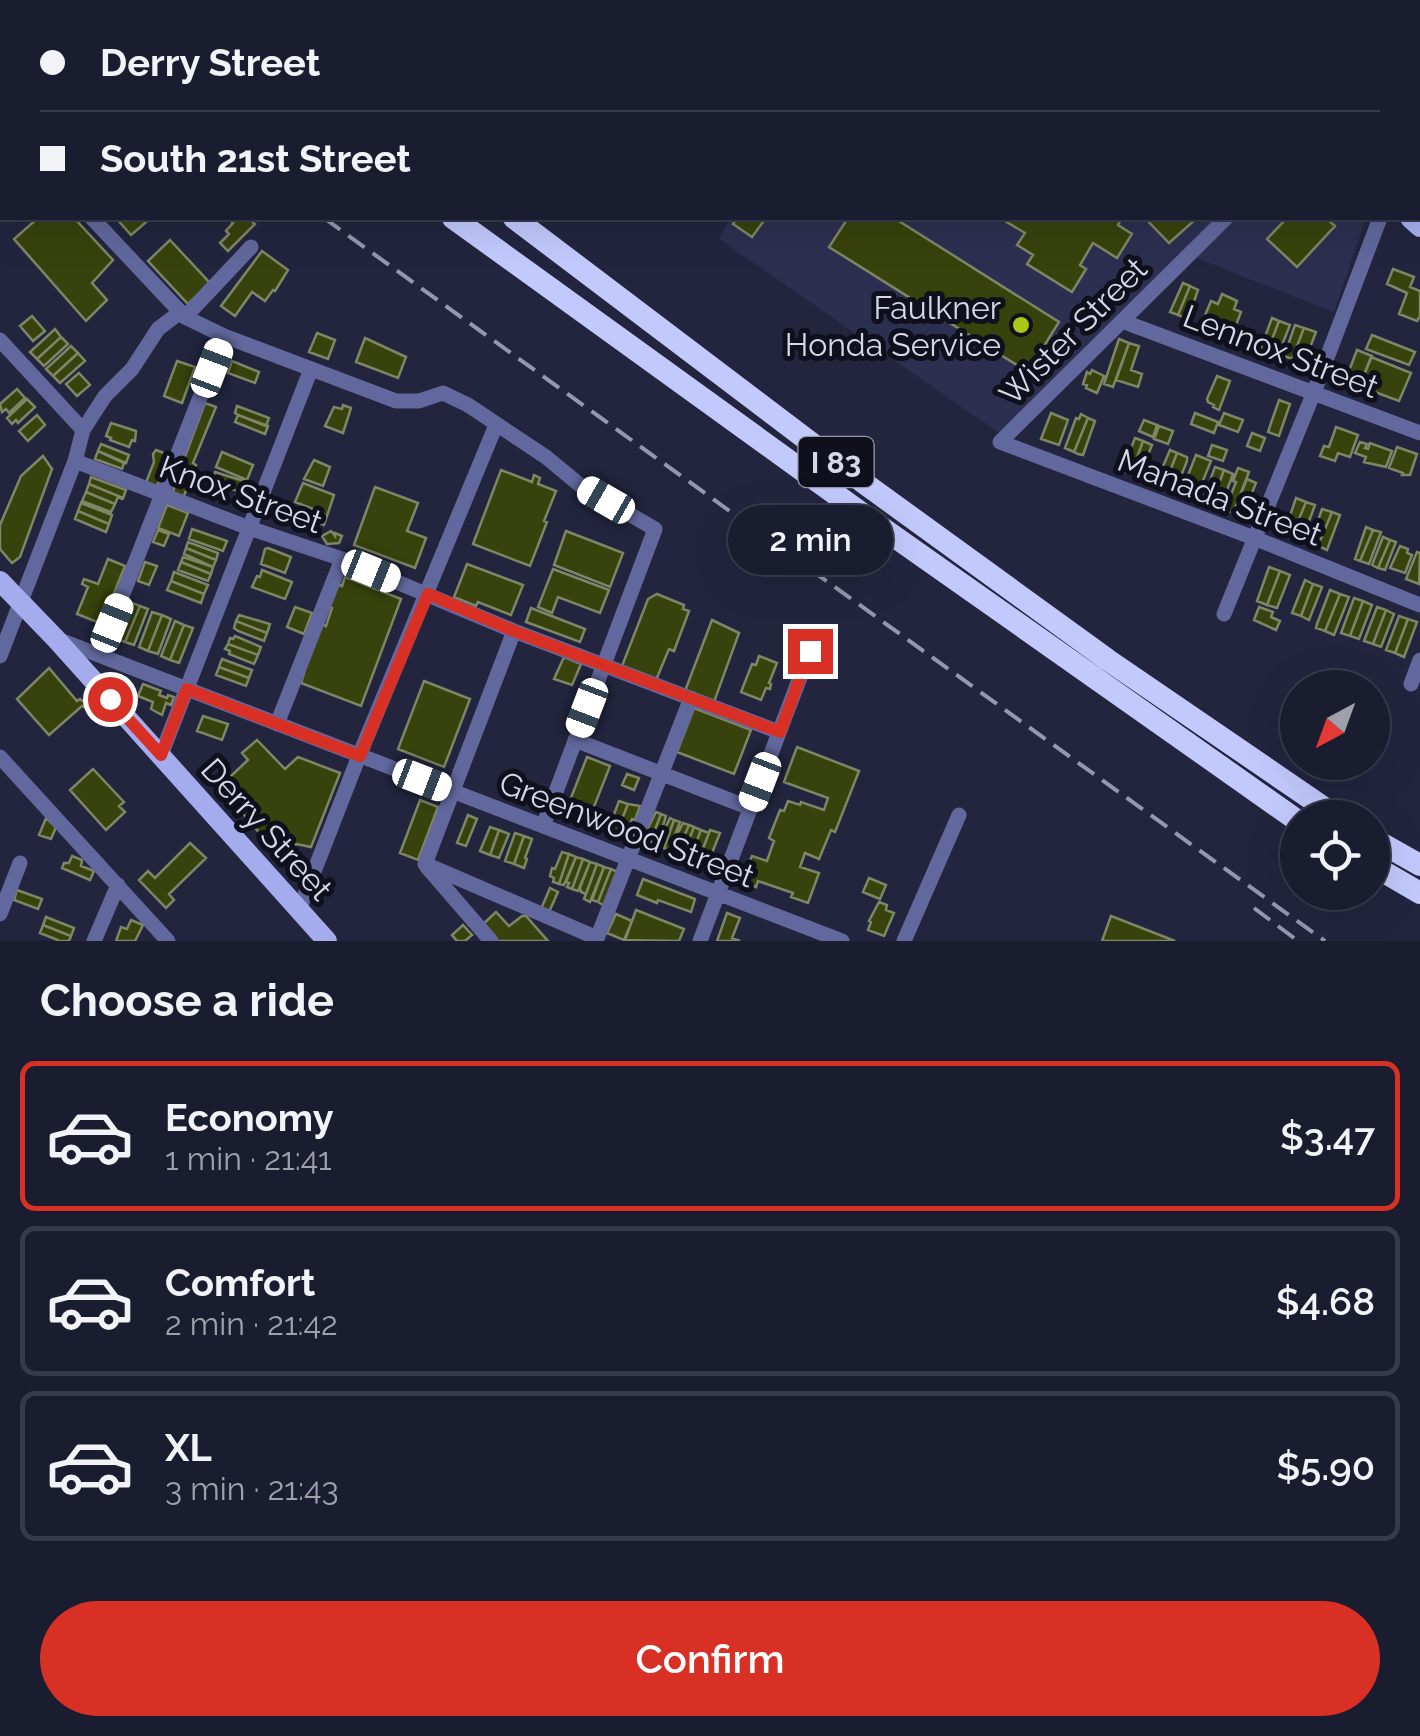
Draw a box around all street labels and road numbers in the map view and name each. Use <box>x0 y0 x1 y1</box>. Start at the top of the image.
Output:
street label: Wister Street <box>992 250 1154 412</box>
street label: Lennox Street <box>1178 297 1384 405</box>
road number: I 83 <box>798 437 874 487</box>
street label: Manada Street <box>1113 441 1328 553</box>
street label: Knox Street <box>155 447 328 541</box>
street label: Derry Street <box>194 751 340 908</box>
street label: Greenwood Street <box>494 763 760 895</box>

